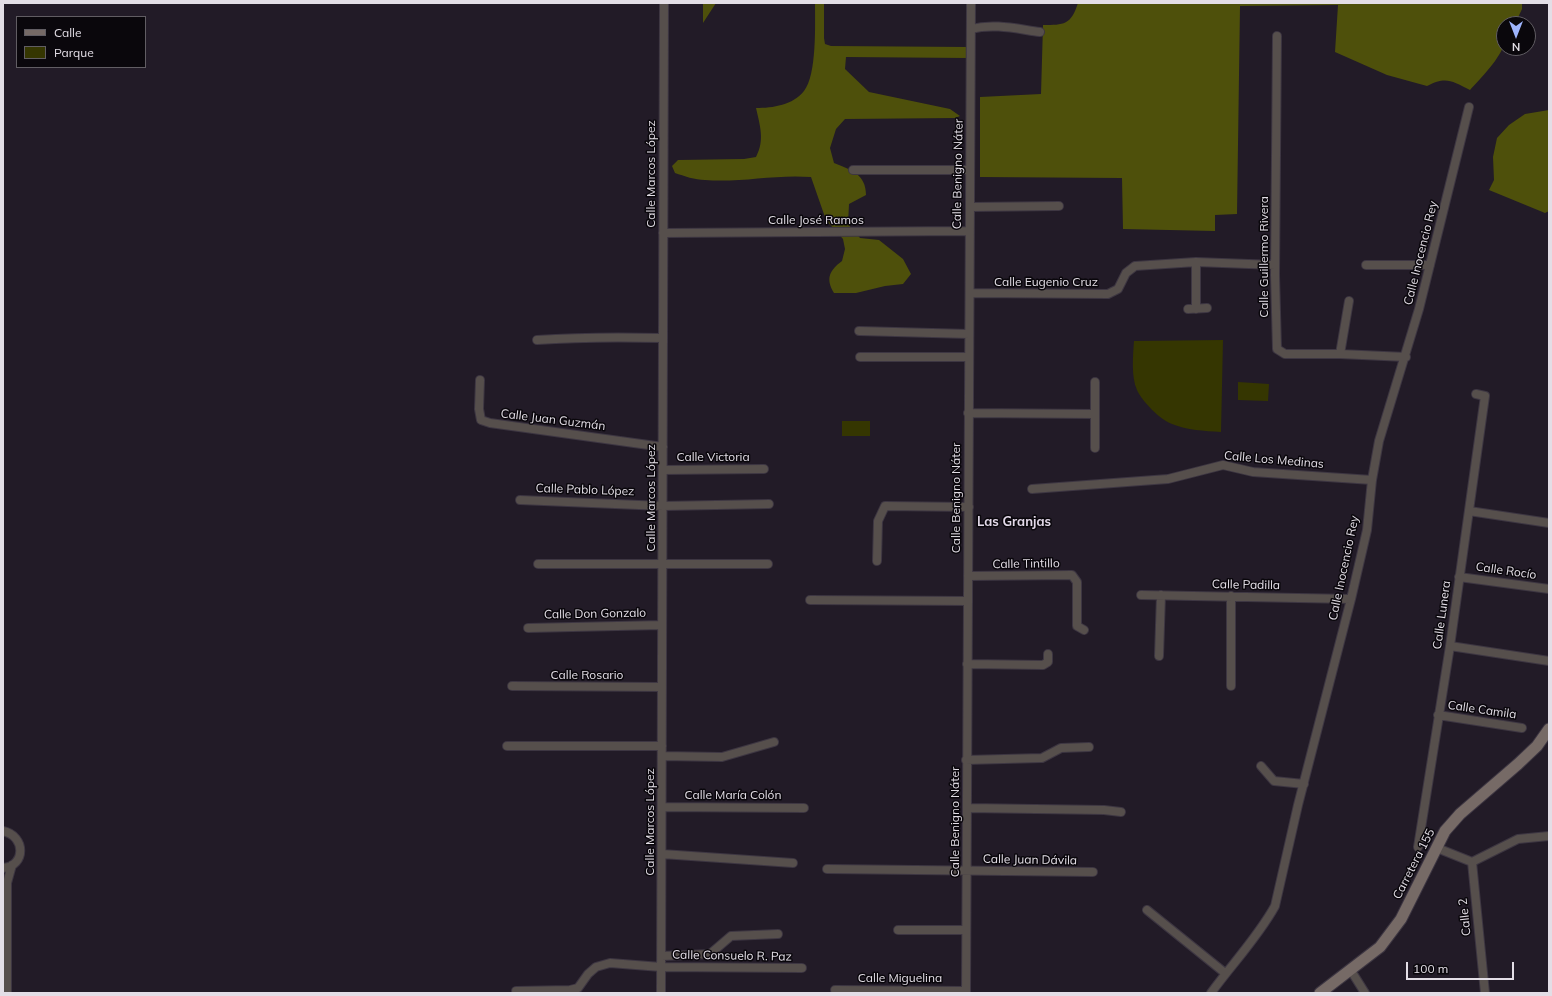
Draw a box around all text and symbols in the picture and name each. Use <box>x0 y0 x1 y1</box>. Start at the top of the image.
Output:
legend <box>16 16 146 68</box>
north arrow <box>1496 16 1536 56</box>
text: Calle <box>54 25 81 40</box>
text: N <box>1512 40 1520 54</box>
text: Parque <box>54 45 94 60</box>
street label: Calle Benigno Náter <box>950 119 966 229</box>
street label: Calle Marcos López <box>644 120 658 228</box>
street label: Calle Guillermo Rivera <box>1257 196 1271 318</box>
street label: Calle Inocencio Rey <box>1401 199 1441 307</box>
street label: Calle José Ramos <box>768 213 864 227</box>
street label: Calle Eugenio Cruz <box>994 275 1098 289</box>
street label: Calle Juan Guzmán <box>500 406 606 434</box>
street label: Calle Benigno Náter <box>949 443 963 553</box>
street label: Calle Marcos López <box>644 444 658 552</box>
street label: Calle Los Medinas <box>1224 448 1324 472</box>
street label: Calle Victoria <box>676 450 750 464</box>
street label: Calle Pablo López <box>535 481 635 499</box>
district label: Las Granjas <box>977 514 1051 530</box>
street label: Calle Inocencio Rey <box>1326 514 1362 622</box>
street label: Calle Tintillo <box>992 556 1060 572</box>
street label: Calle Rocío <box>1475 560 1537 582</box>
street label: Calle Padilla <box>1212 577 1280 593</box>
street label: Calle Lunera <box>1430 580 1454 650</box>
street label: Calle Don Gonzalo <box>544 606 646 622</box>
street label: Calle Rosario <box>551 668 623 682</box>
street label: Calle Camila <box>1447 698 1517 722</box>
street label: Calle Benigno Náter <box>948 767 962 877</box>
street label: Calle Marcos López <box>643 768 657 876</box>
street label: Calle María Colón <box>684 788 782 802</box>
street label: Carretera 155 <box>1390 826 1438 902</box>
street label: Calle Juan Dávila <box>983 852 1077 868</box>
street label: Calle 2 <box>1456 897 1474 937</box>
street label: Calle Consuelo R. Paz <box>672 948 792 964</box>
scale bar <box>1408 954 1516 980</box>
text: 100 m <box>1413 961 1448 976</box>
street label: Calle Miguelina <box>858 971 942 985</box>

